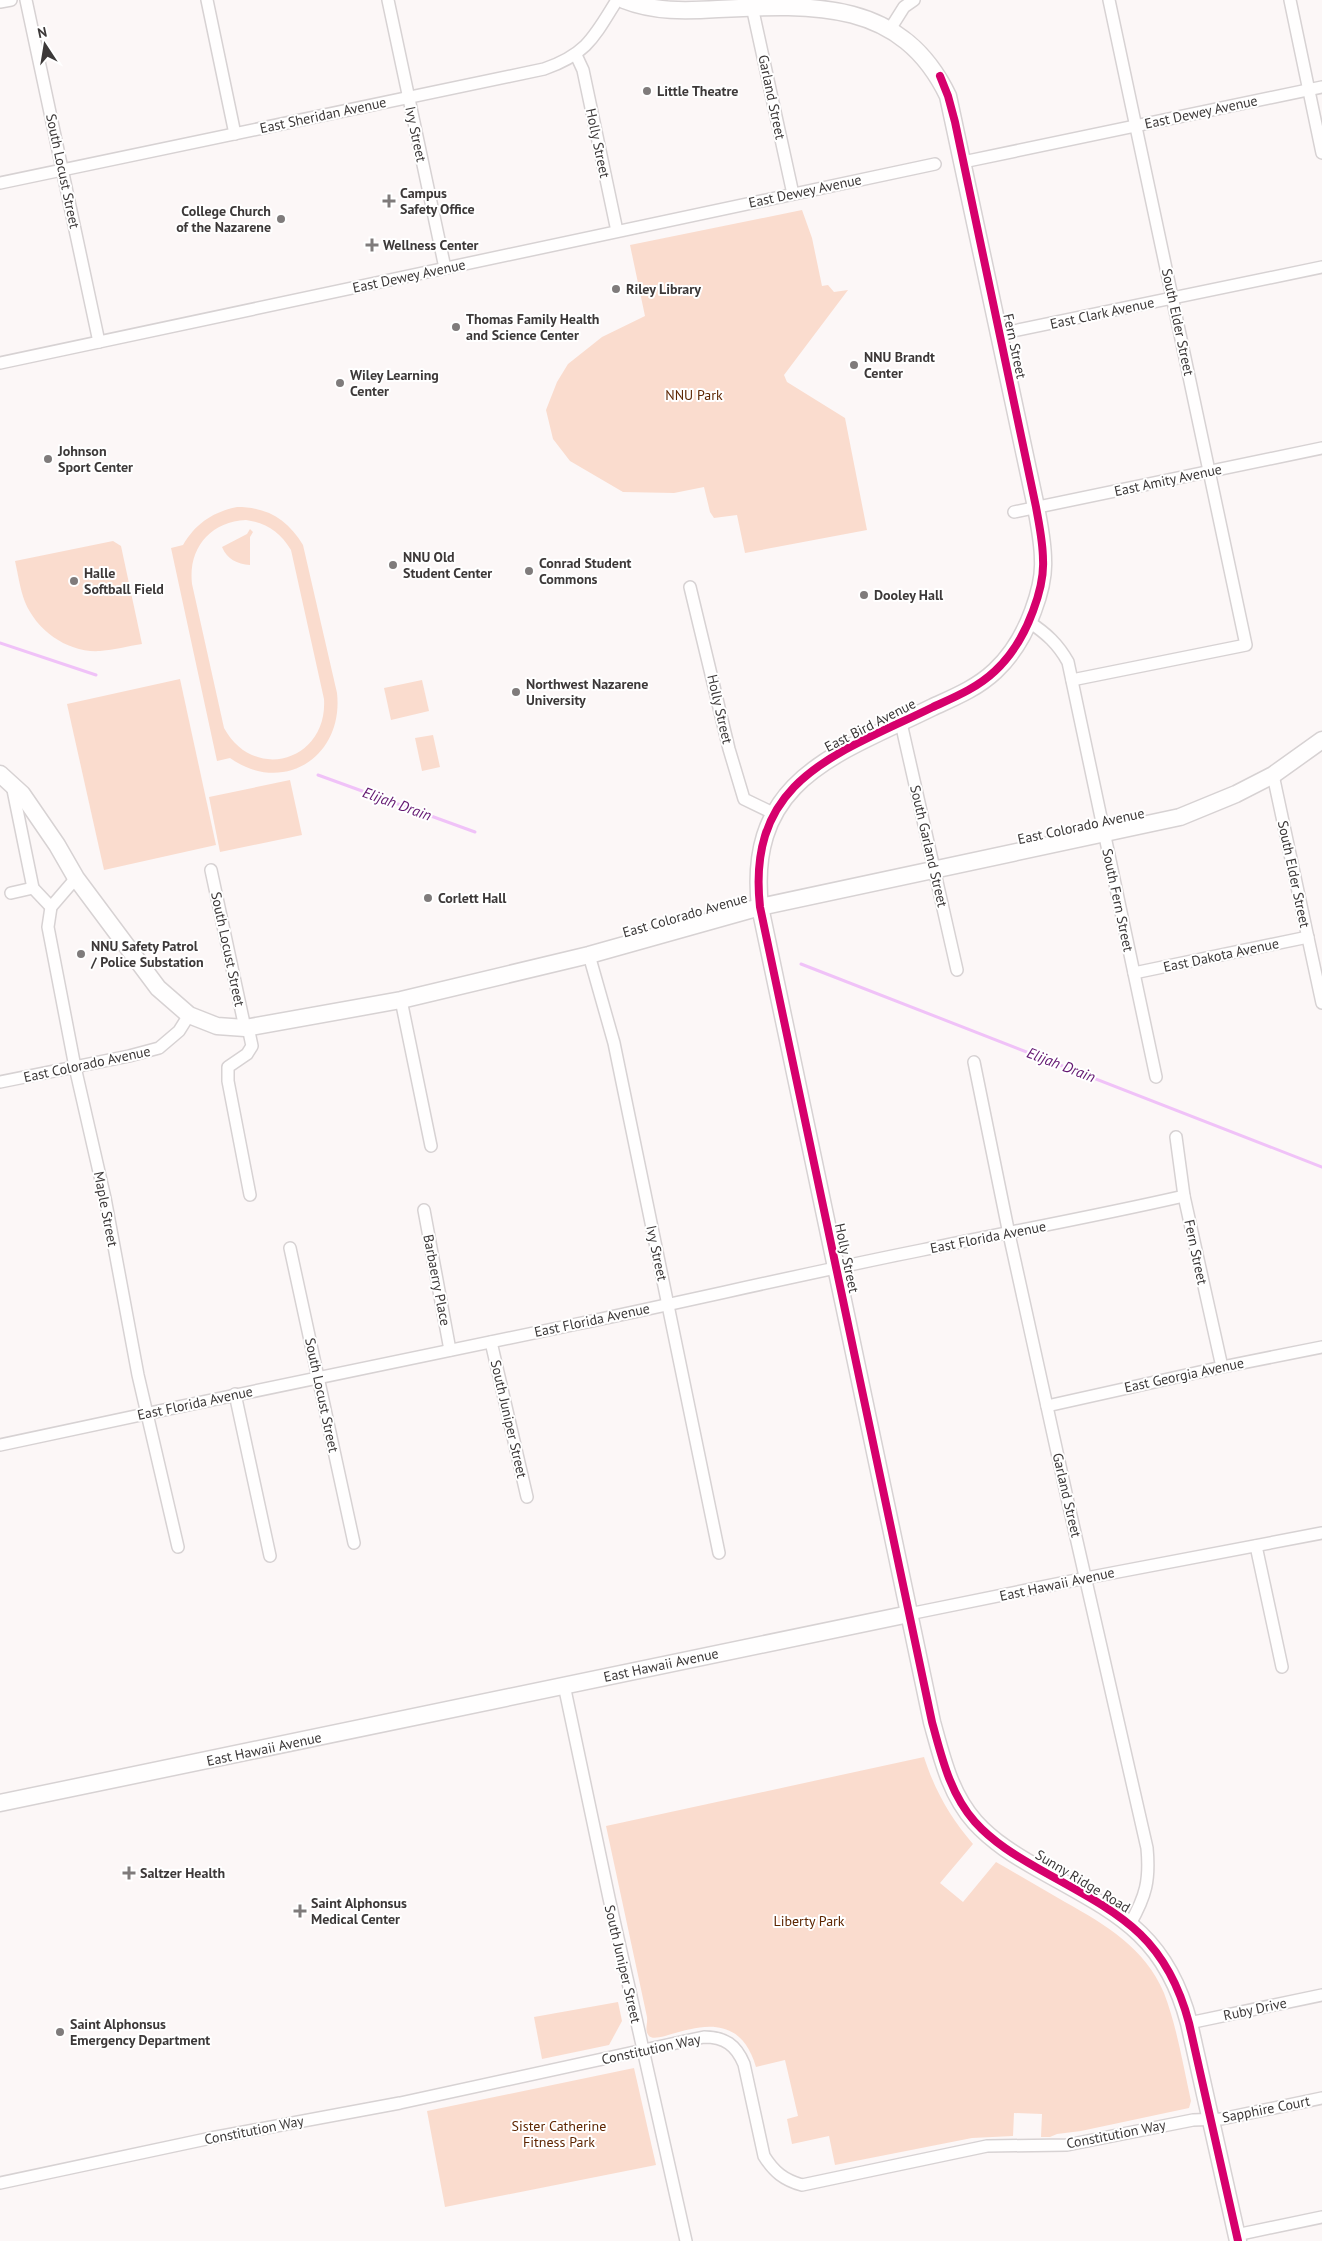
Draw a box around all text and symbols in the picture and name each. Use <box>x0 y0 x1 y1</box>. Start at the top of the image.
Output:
north arrow <box>20 20 70 70</box>
text: N <box>36 23 49 42</box>
street label: Garland Street <box>754 53 790 141</box>
place label: Little Theatre <box>657 82 738 100</box>
marker: Little Theatre <box>641 85 653 97</box>
street label: East Dewey Avenue <box>1143 91 1259 133</box>
street label: East Sheridan Avenue <box>258 93 388 137</box>
street label: Ivy Street <box>401 105 431 164</box>
street label: Holly Street <box>582 107 614 180</box>
street label: South Locust Street <box>42 112 84 230</box>
street label: East Dewey Avenue <box>747 170 863 212</box>
place label: Campus Safety Office <box>400 184 475 218</box>
marker: Campus Safety Office <box>382 194 396 208</box>
place label: College Church of the Nazarene <box>176 202 271 236</box>
marker: College Church of the Nazarene <box>275 213 287 225</box>
place label: Wellness Center <box>383 236 479 254</box>
marker: Wellness Center <box>365 238 379 252</box>
street label: East Dewey Avenue <box>351 255 467 297</box>
street label: South Elder Street <box>1158 267 1198 377</box>
place label: Riley Library <box>626 280 701 298</box>
marker: Riley Library <box>610 283 622 295</box>
street label: East Clark Avenue <box>1048 293 1156 333</box>
place label: Thomas Family Health and Science Center <box>466 310 600 344</box>
street label: Fern Street <box>999 312 1031 381</box>
marker: Thomas Family Health and Science Center <box>450 321 462 333</box>
place label: NNU Brandt Center <box>864 348 935 382</box>
marker: NNU Brandt Center <box>848 359 860 371</box>
place label: Wiley Learning Center <box>350 366 439 400</box>
marker: Wiley Learning Center <box>334 377 346 389</box>
park label: NNU Park <box>665 386 723 404</box>
place label: Johnson Sport Center <box>57 442 133 476</box>
marker: Johnson Sport Center <box>42 453 54 465</box>
street label: East Amity Avenue <box>1113 460 1223 500</box>
place label: NNU Old Student Center <box>403 548 492 582</box>
place label: Conrad Student Commons <box>539 554 632 588</box>
marker: NNU Old Student Center <box>387 559 399 571</box>
place label: Halle Softball Field <box>84 564 164 598</box>
marker: Conrad Student Commons <box>523 565 535 577</box>
marker: Halle Softball Field <box>68 575 80 587</box>
place label: Dooley Hall <box>874 586 944 604</box>
marker: Dooley Hall <box>858 589 870 601</box>
street label: Holly Street <box>703 673 737 746</box>
place label: Northwest Nazarene University <box>526 675 648 709</box>
marker: Northwest Nazarene University <box>510 686 522 698</box>
street label: East Bird Avenue <box>821 694 919 756</box>
water label: Elijah Drain <box>360 782 434 825</box>
street label: South Garland Street <box>906 783 952 909</box>
street label: East Colorado Avenue <box>1016 804 1146 848</box>
street label: South Elder Street <box>1274 819 1314 929</box>
street label: South Fern Street <box>1098 847 1138 953</box>
place label: Corlett Hall <box>438 889 507 907</box>
street label: East Colorado Avenue <box>620 889 750 941</box>
street label: South Locust Street <box>207 890 249 1008</box>
marker: Corlett Hall <box>422 892 434 904</box>
street label: East Dakota Avenue <box>1162 934 1280 976</box>
place label: NNU Safety Patrol / Police Substation <box>90 937 204 971</box>
marker: NNU Safety Patrol / Police Substation <box>75 948 87 960</box>
street label: East Colorado Avenue <box>22 1042 152 1086</box>
water label: Elijah Drain <box>1024 1043 1098 1086</box>
street label: Maple Street <box>90 1170 122 1248</box>
street label: East Florida Avenue <box>929 1217 1047 1257</box>
street label: Fern Street <box>1180 1218 1212 1287</box>
street label: Holly Street <box>831 1222 863 1295</box>
street label: Ivy Street <box>642 1224 672 1283</box>
street label: Barbaerry Place <box>419 1233 455 1327</box>
street label: East Florida Avenue <box>533 1299 651 1341</box>
street label: South Locust Street <box>301 1336 343 1454</box>
street label: East Georgia Avenue <box>1123 1354 1245 1396</box>
street label: South Juniper Street <box>487 1358 531 1480</box>
street label: East Florida Avenue <box>136 1382 254 1424</box>
street label: Garland Street <box>1049 1451 1085 1539</box>
street label: East Hawaii Avenue <box>998 1563 1116 1605</box>
street label: East Hawaii Avenue <box>602 1644 720 1686</box>
street label: East Hawaii Avenue <box>205 1728 323 1770</box>
street label: Sunny Ridge Road <box>1032 1846 1134 1916</box>
place label: Saltzer Health <box>140 1864 225 1882</box>
marker: Saltzer Health <box>122 1866 136 1880</box>
place label: Saint Alphonsus Medical Center <box>311 1894 407 1928</box>
street label: South Juniper Street <box>601 1903 645 2025</box>
marker: Saint Alphonsus Medical Center <box>293 1904 307 1918</box>
park label: Liberty Park <box>773 1912 845 1930</box>
street label: Ruby Drive <box>1222 1994 1288 2024</box>
place label: Saint Alphonsus Emergency Department <box>70 2015 210 2049</box>
marker: Saint Alphonsus Emergency Department <box>54 2026 66 2038</box>
street label: Constitution Way <box>600 2030 703 2068</box>
street label: Sapphire Court <box>1221 2092 1312 2126</box>
street label: Constitution Way <box>203 2111 306 2148</box>
street label: Constitution Way <box>1065 2115 1168 2152</box>
park label: Sister Catherine Fitness Park <box>512 2117 606 2151</box>

